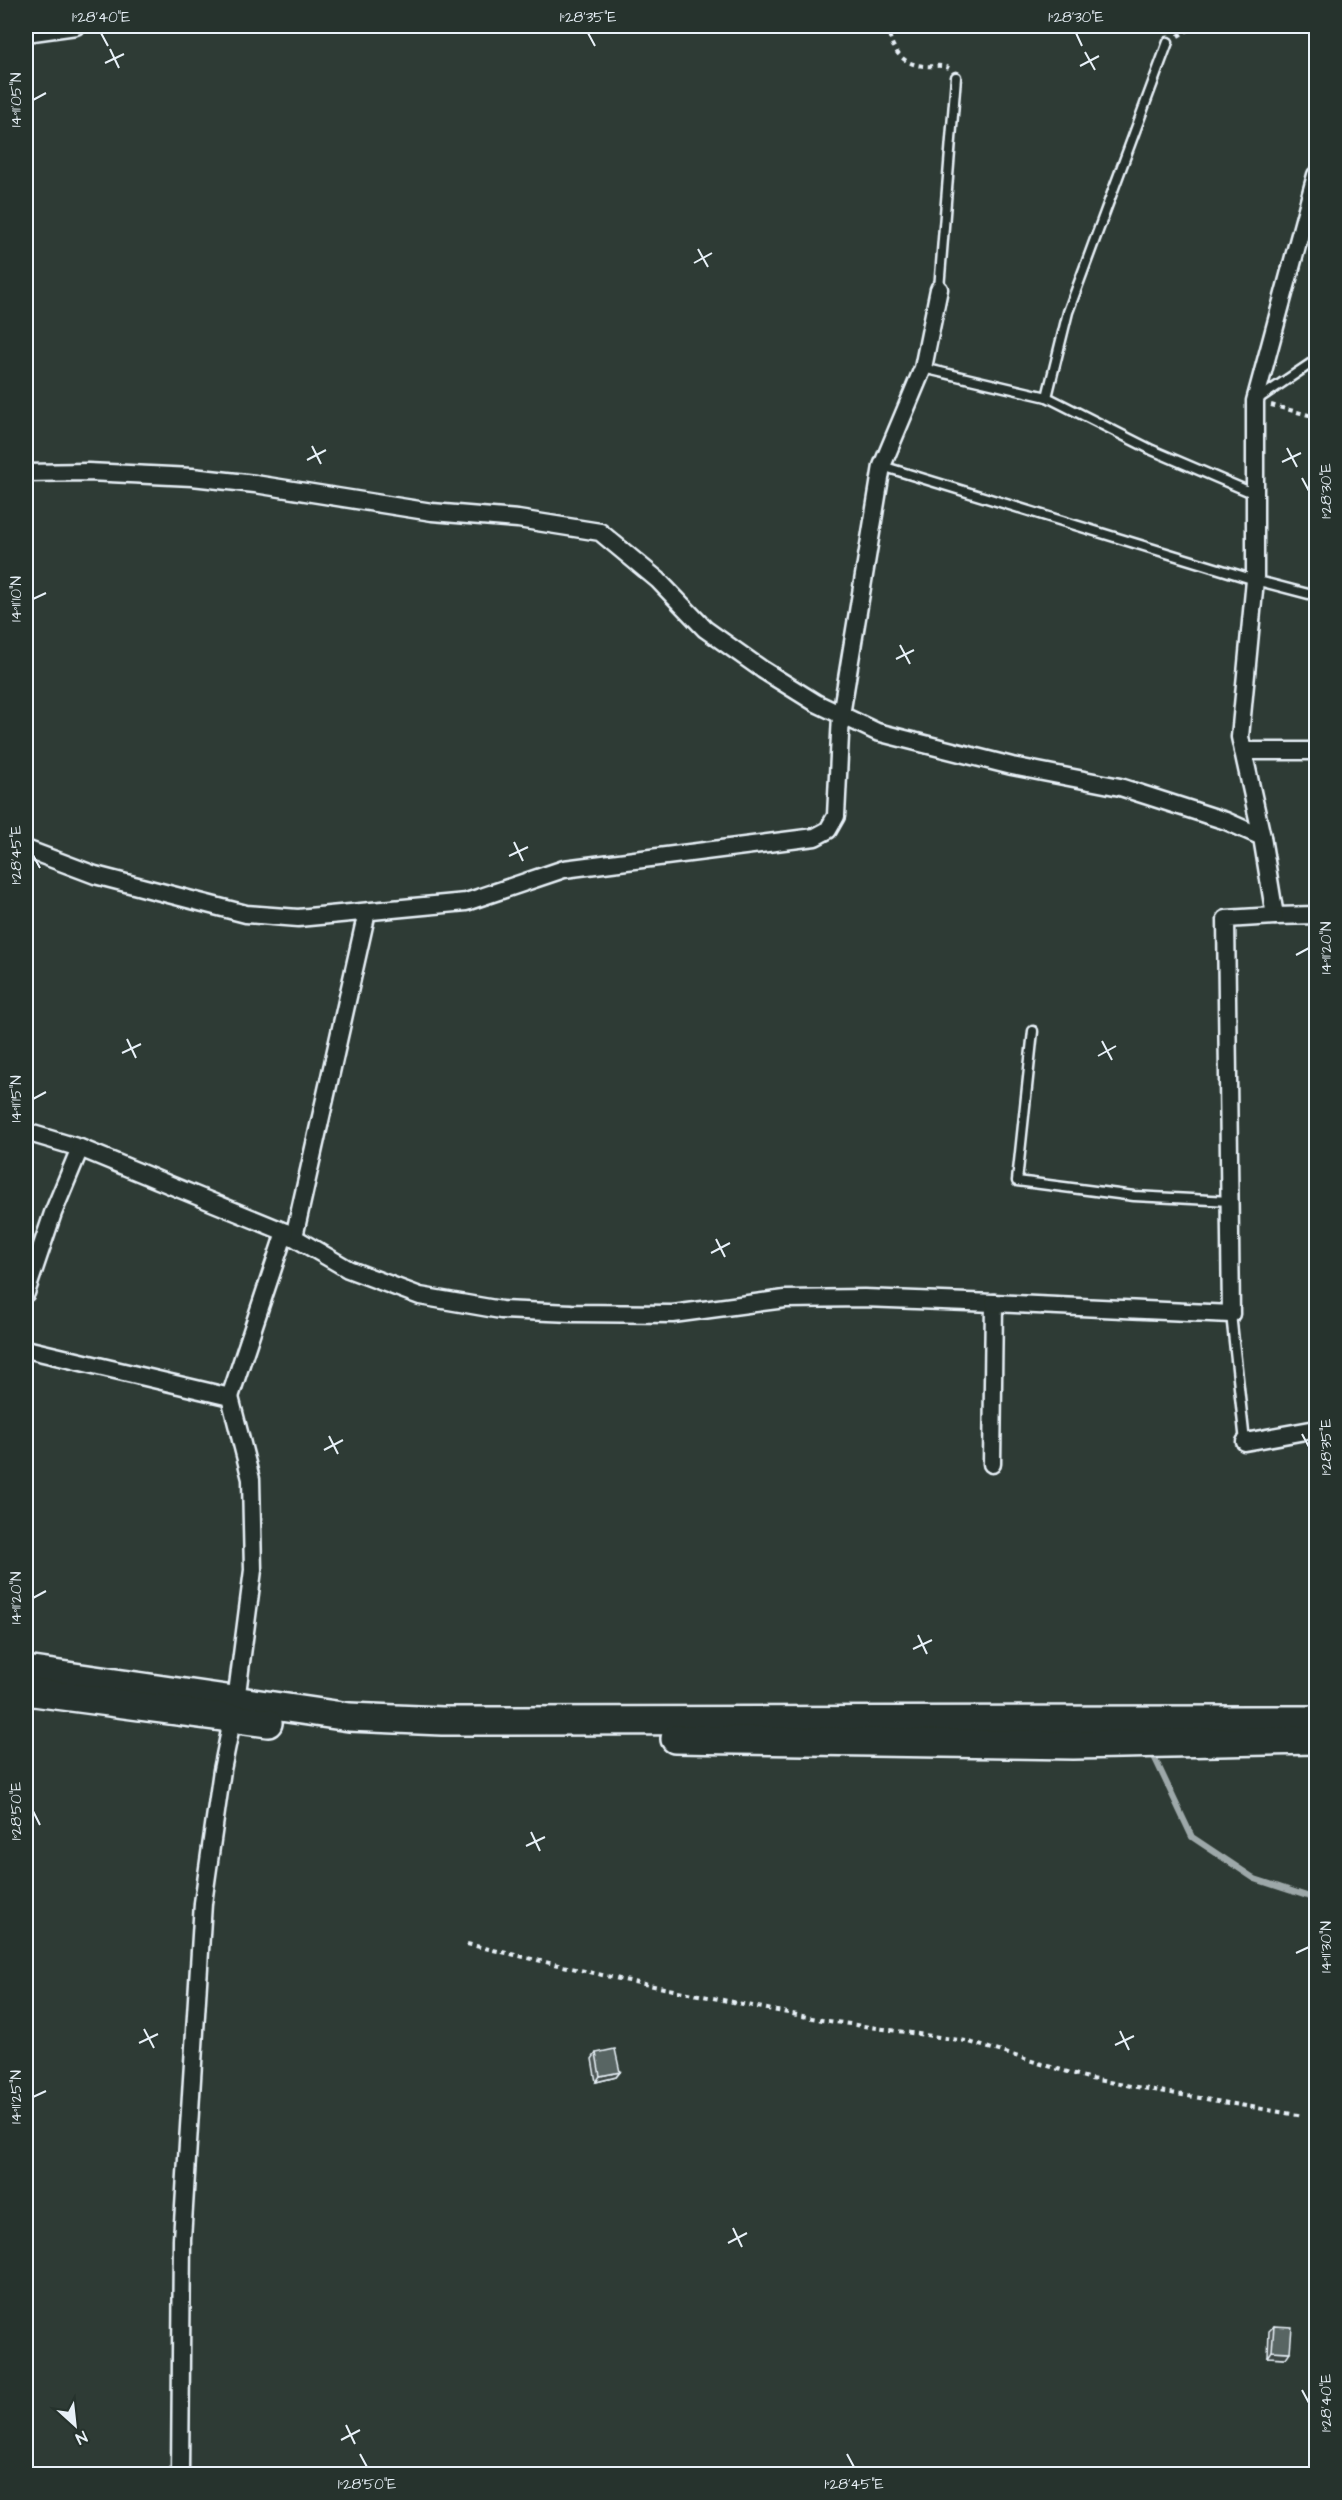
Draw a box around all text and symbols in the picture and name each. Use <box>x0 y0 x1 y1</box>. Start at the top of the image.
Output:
text: 1°28'40"E <box>72 7 130 28</box>
text: 1°28'35"E <box>560 7 616 28</box>
text: 1°28'30"E <box>1048 7 1104 28</box>
text: 14°11'05"N <box>6 73 27 127</box>
text: 1°28'30"E <box>1316 463 1337 519</box>
text: 14°11'10"N <box>6 576 27 622</box>
text: 1°28'45"E <box>6 825 27 885</box>
text: 14°11'20"N <box>1316 922 1337 974</box>
text: 14°11'15"N <box>6 1075 27 1123</box>
text: 1°28'35"E <box>1316 1419 1337 1475</box>
text: 14°11'20"N <box>6 1572 27 1624</box>
text: 1°28'50"E <box>6 1782 27 1840</box>
text: 14°11'30"N <box>1316 1921 1337 1973</box>
text: 14°11'25"N <box>6 2070 27 2124</box>
text: 1°28'40"E <box>1316 2374 1337 2432</box>
north arrow <box>45 2395 105 2455</box>
text: N <box>72 2425 91 2450</box>
text: 1°28'50"E <box>338 2474 396 2495</box>
text: 1°28'45"E <box>824 2474 884 2495</box>

